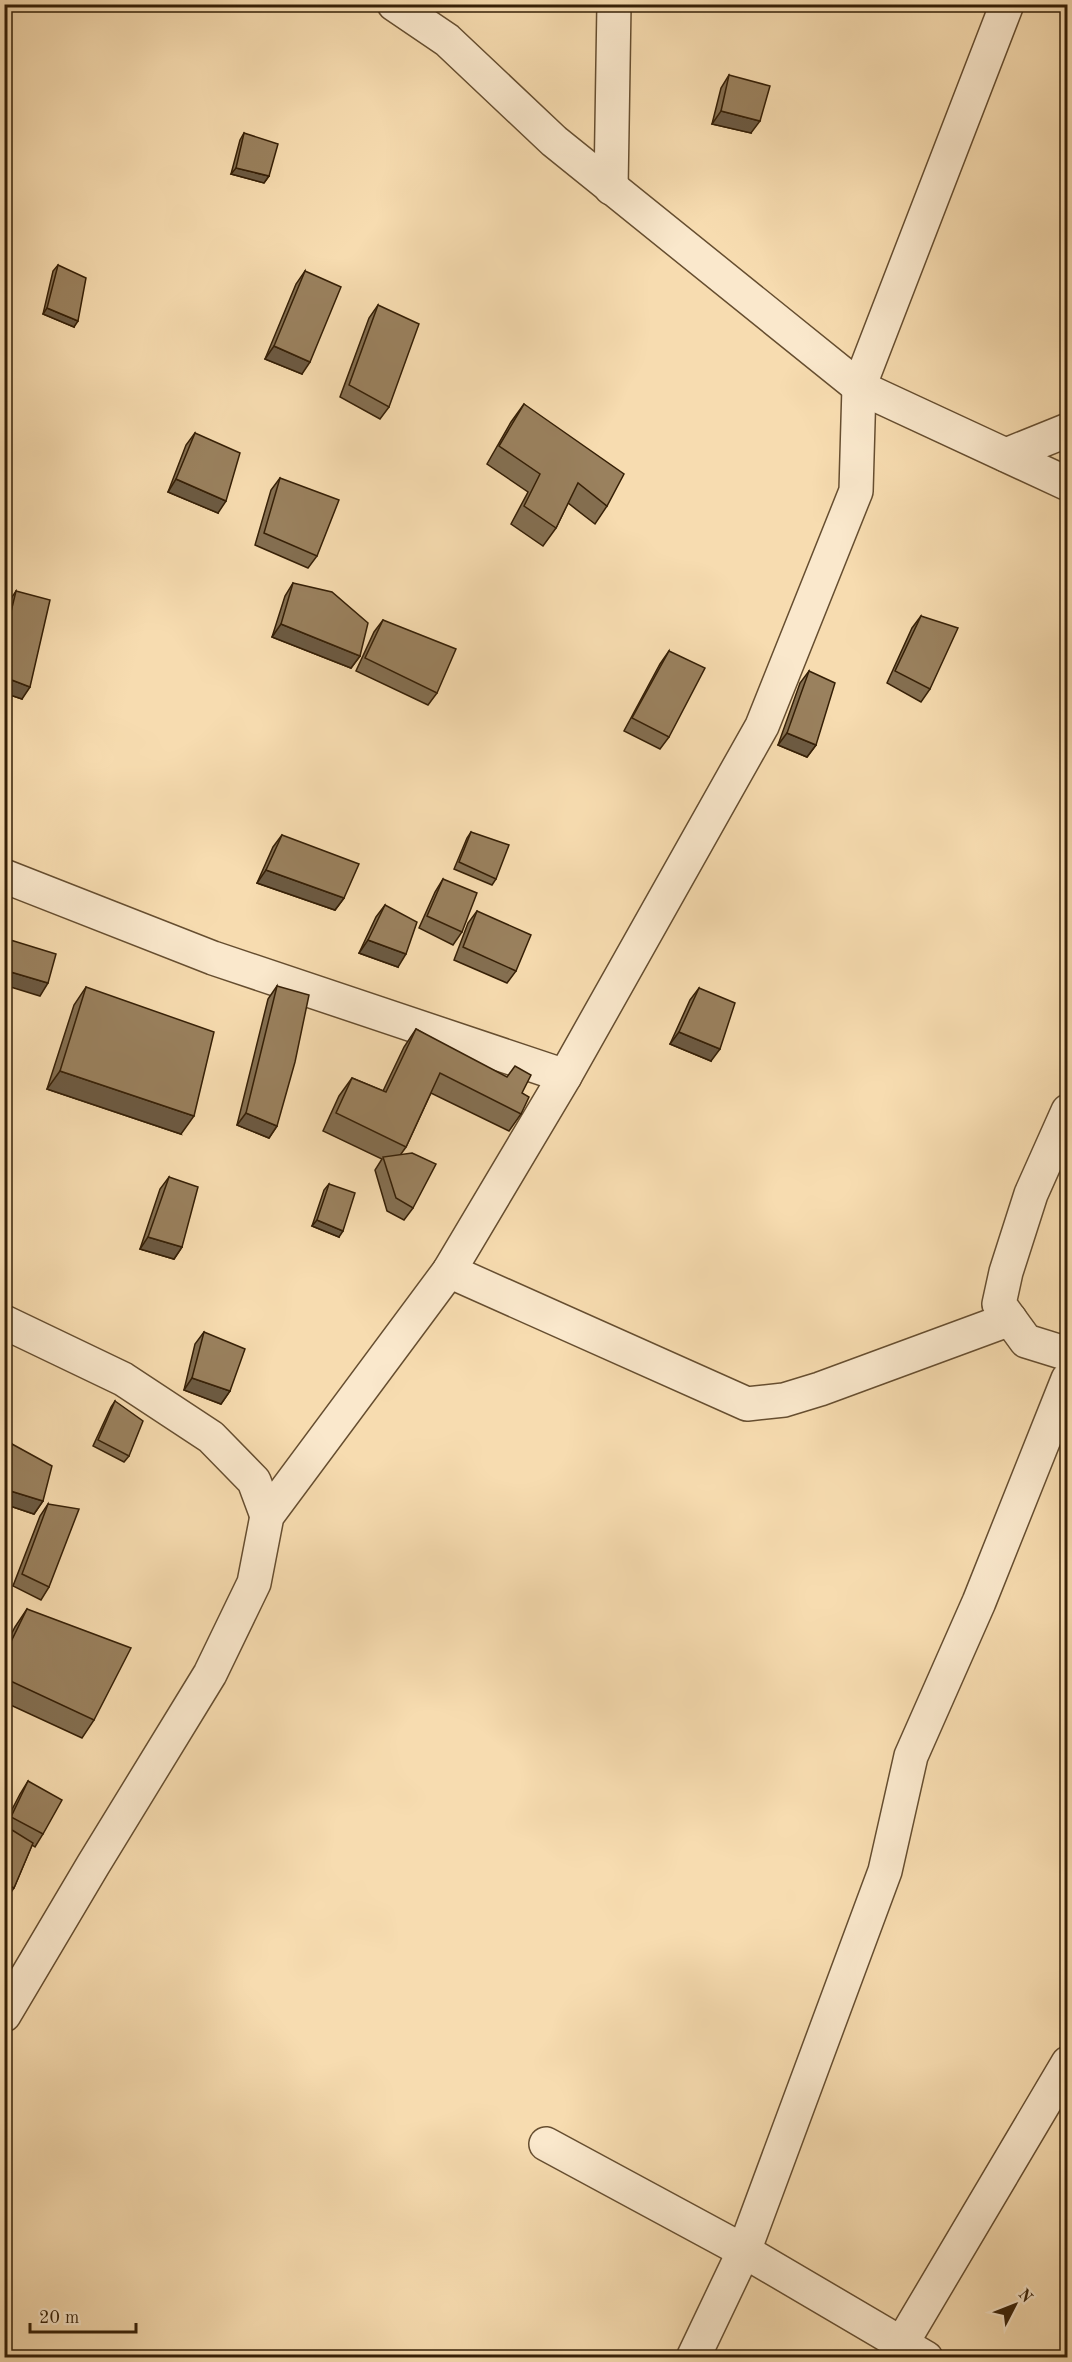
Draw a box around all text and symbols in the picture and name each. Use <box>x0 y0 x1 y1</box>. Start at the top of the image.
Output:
north arrow <box>985 2275 1045 2335</box>
text: N <box>1015 2286 1035 2307</box>
scale bar <box>30 2296 136 2334</box>
text: 20 m <box>39 2309 79 2327</box>

